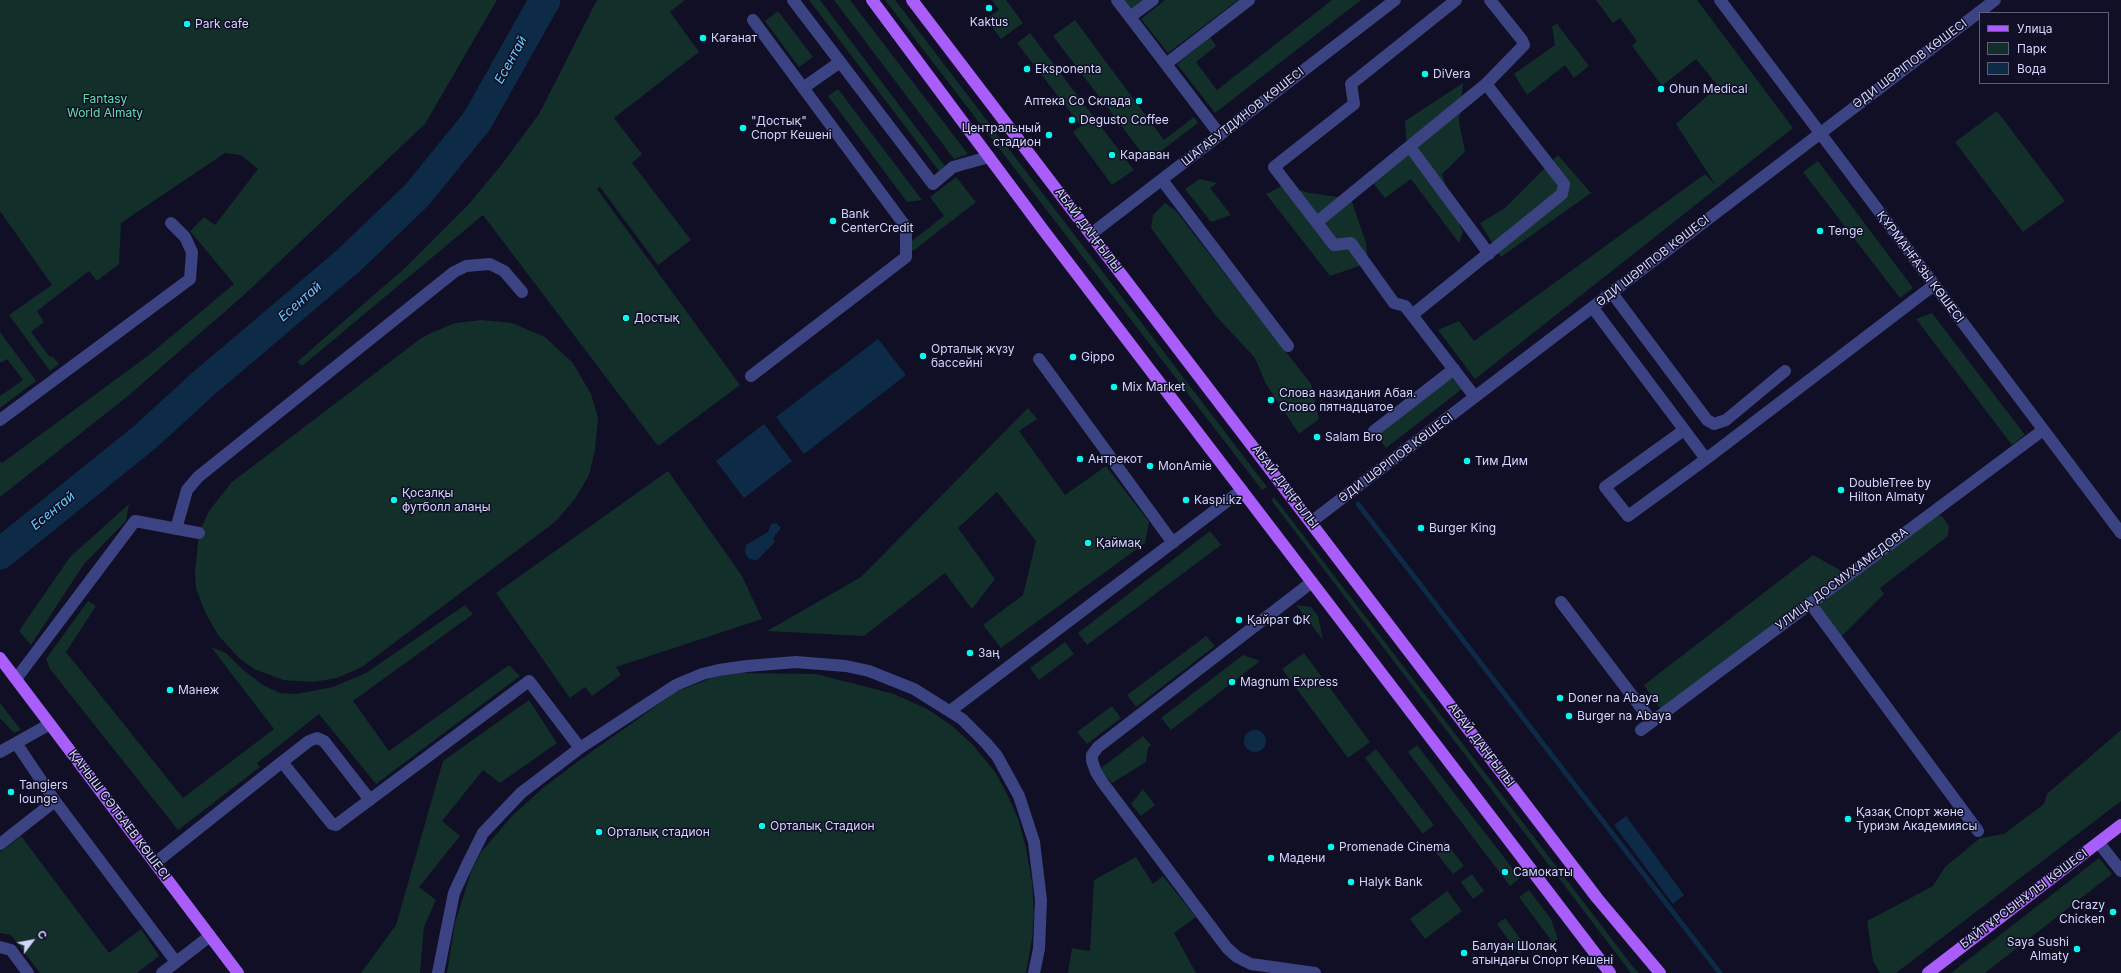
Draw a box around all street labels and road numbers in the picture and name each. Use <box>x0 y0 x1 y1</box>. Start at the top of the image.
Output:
street label: ӘДИ ШӘРІПОВ КӨШЕСІ <box>1850 16 1970 112</box>
street label: ШАГАБУТДИНОВ КӨШЕСІ <box>1179 65 1307 169</box>
street label: АБАЙ ДАҢҒЫЛЫ <box>1052 185 1124 275</box>
street label: ҚҰРМАНҒАЗЫ КӨШЕСІ <box>1873 209 1967 325</box>
street label: ӘДИ ШӘРІПОВ КӨШЕСІ <box>1594 212 1712 310</box>
street label: ӘДИ ШӘРІПОВ КӨШЕСІ <box>1336 410 1456 506</box>
street label: АБАЙ ДАҢҒЫЛЫ <box>1249 442 1321 532</box>
street label: УЛИЦА ДОСМУХАМЕДОВА <box>1773 525 1911 633</box>
street label: АБАЙ ДАҢҒЫЛЫ <box>1445 700 1517 790</box>
street label: ҚАНЫШ СӘТБАЕВ КӨШЕСІ <box>66 747 172 883</box>
street label: БАЙТҰРСЫНҰЛЫ КӨШЕСІ <box>1957 846 2091 952</box>

